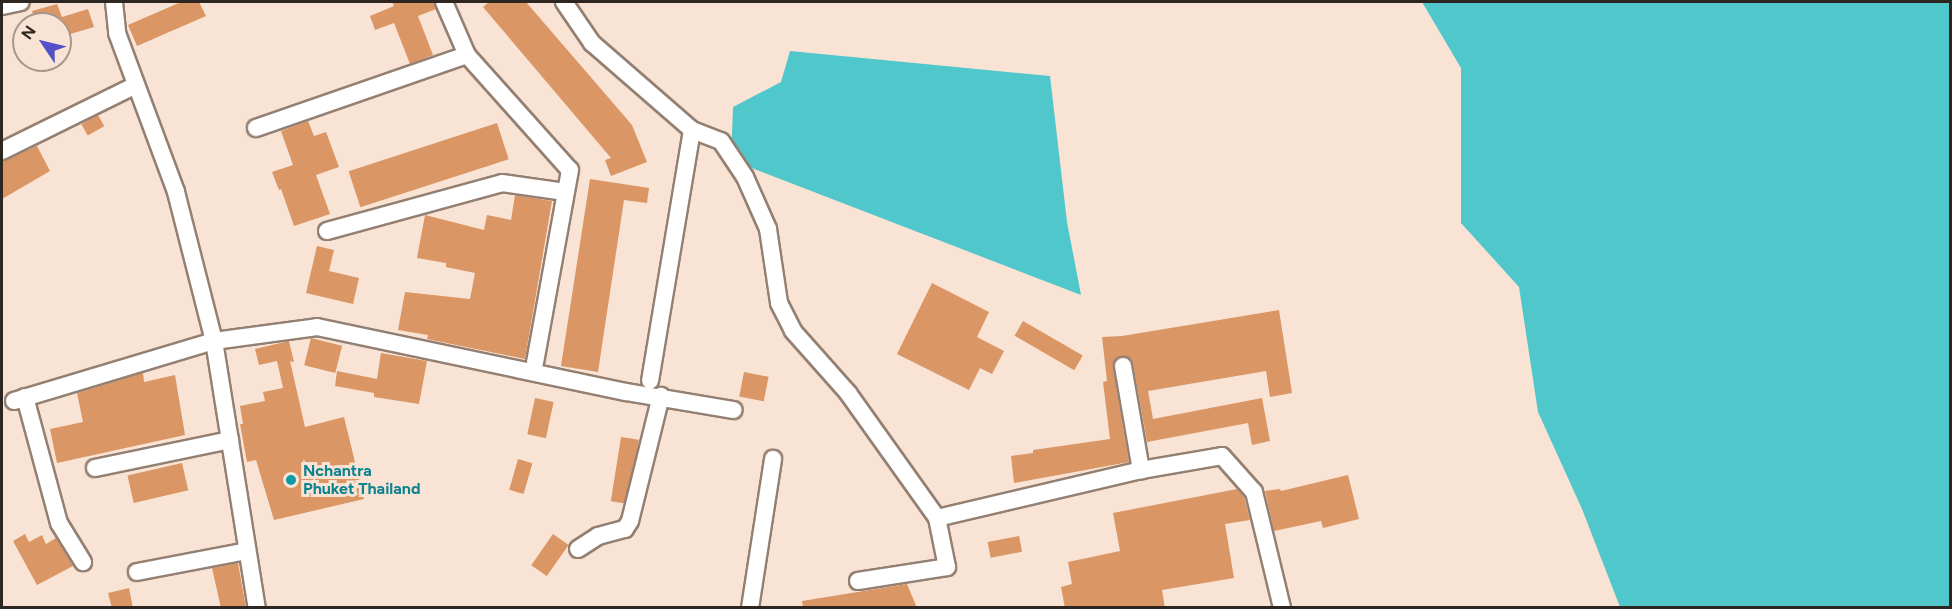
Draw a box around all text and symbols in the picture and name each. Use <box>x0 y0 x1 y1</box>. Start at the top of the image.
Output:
north arrow <box>12 12 72 72</box>
text: N <box>17 22 40 43</box>
place label: Nchantra Phuket Thailand <box>303 461 420 499</box>
marker: Nchantra Phuket Thailand <box>284 473 298 487</box>

